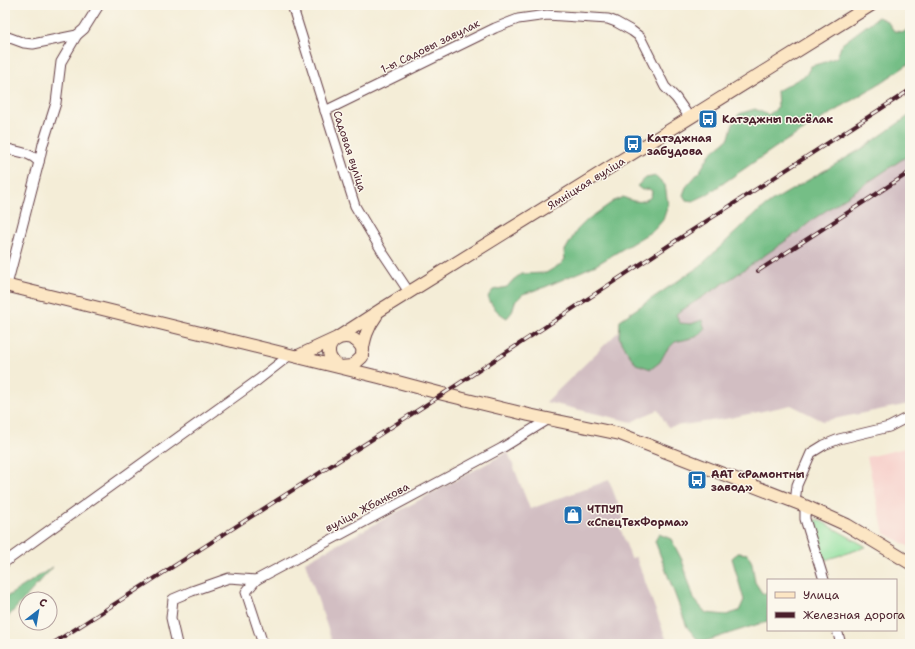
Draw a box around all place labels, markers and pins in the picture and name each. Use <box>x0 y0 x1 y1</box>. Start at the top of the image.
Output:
bus stop icon: Катэджны пасёлак <box>697 108 719 130</box>
place label: Катэджны пасёлак <box>722 112 833 127</box>
place label: Катэджная забудова <box>647 131 712 159</box>
bus stop icon: Катэджная забудова <box>622 133 644 155</box>
place label: ААТ «Рамонтны завод» <box>711 467 805 495</box>
bus stop icon: ААТ «Рамонтны завод» <box>686 469 708 491</box>
place label: ЧТПУП «СпецТехФорма» <box>587 502 689 530</box>
shop icon: ЧТПУП «СпецТехФорма» <box>562 504 584 526</box>

